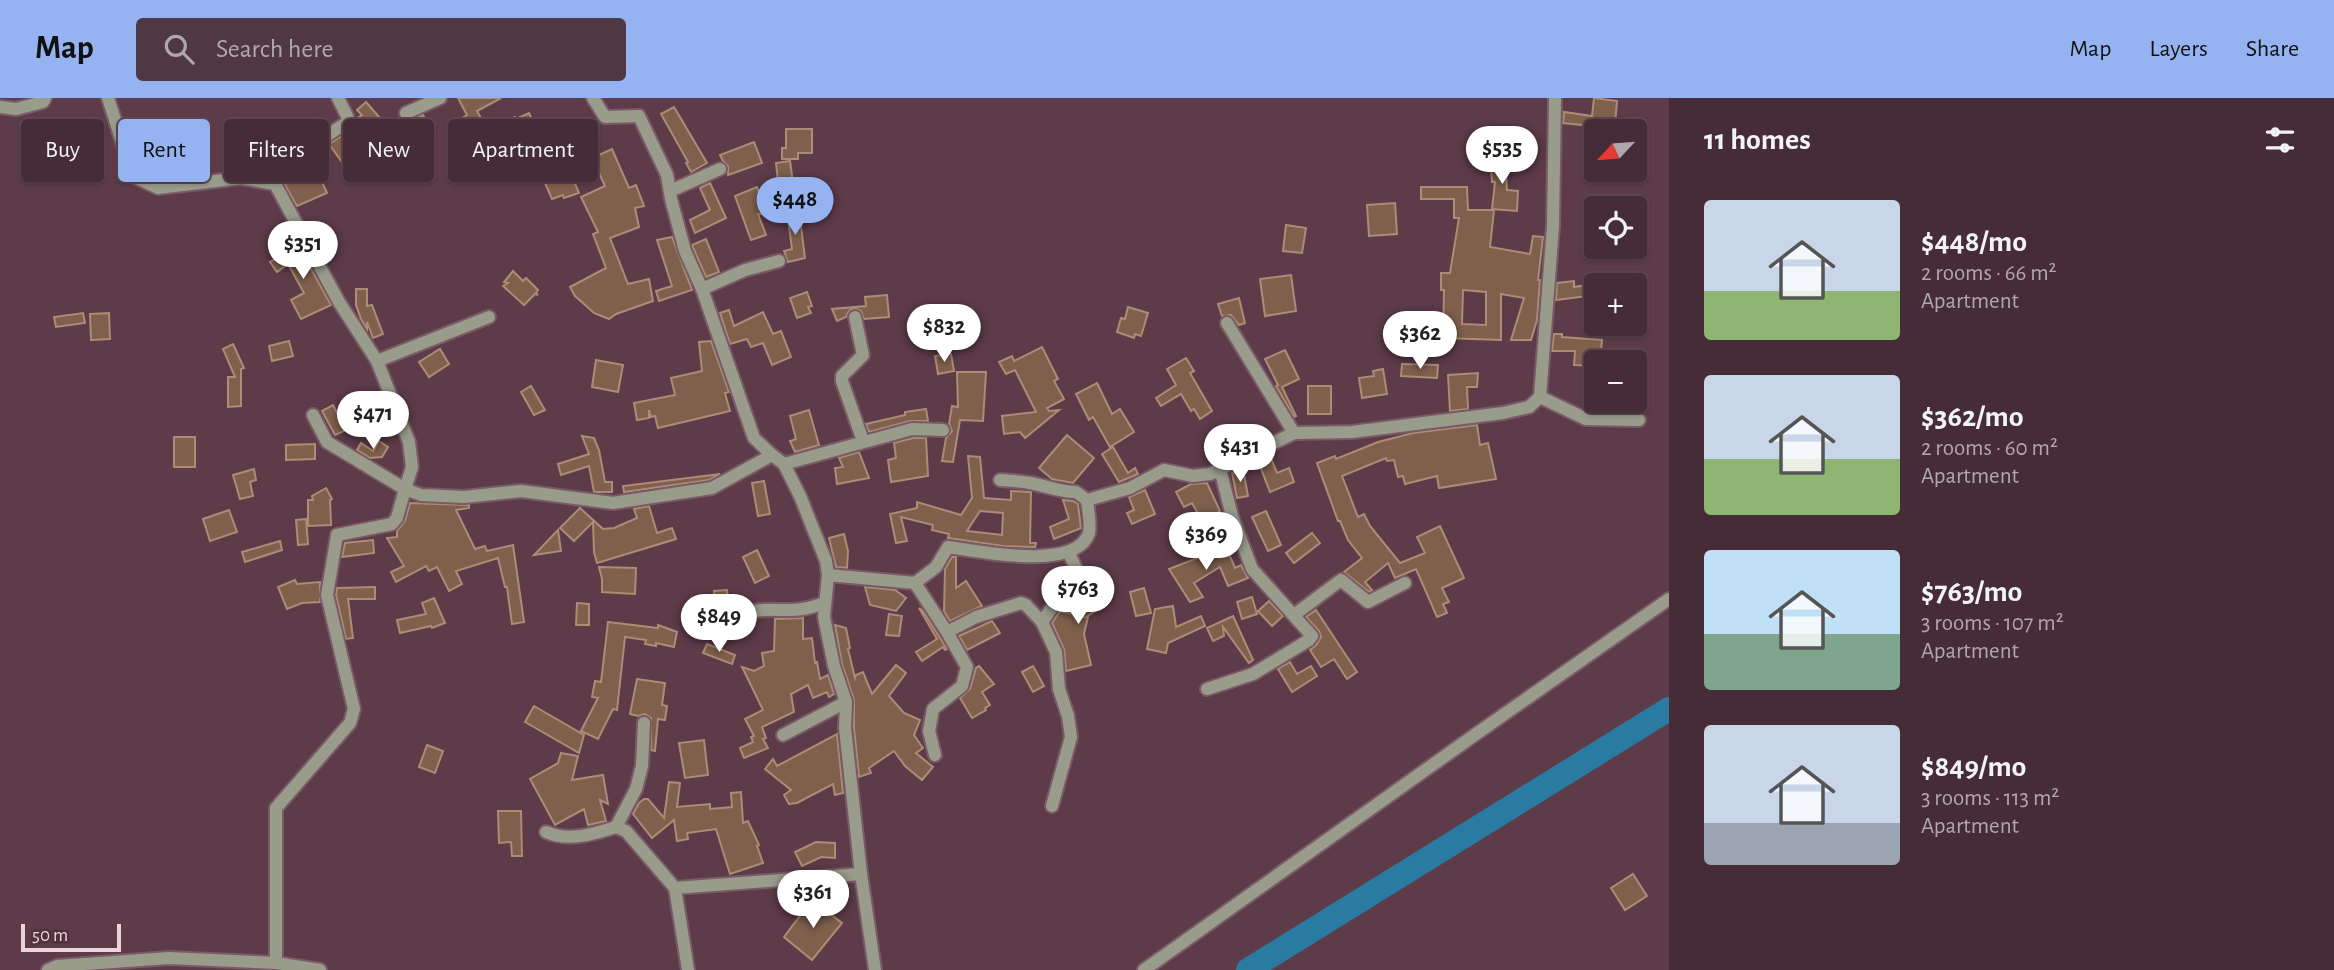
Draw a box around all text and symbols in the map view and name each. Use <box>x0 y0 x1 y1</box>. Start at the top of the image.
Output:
search box <box>136 18 626 81</box>
icon: search <box>160 30 198 68</box>
text: Map <box>35 32 94 65</box>
text: Search here <box>216 36 334 62</box>
text: Map <box>2069 37 2111 61</box>
text: Layers <box>2149 37 2208 61</box>
text: Share <box>2246 37 2299 61</box>
chip: Buy <box>21 119 104 182</box>
chip: Rent <box>118 119 210 182</box>
chip: Filters <box>224 119 329 182</box>
chip: New <box>343 119 434 182</box>
chip: Apartment <box>448 119 598 182</box>
north arrow <box>1584 119 1647 182</box>
map controls <box>1584 119 1647 413</box>
icon: filters <box>2261 121 2299 159</box>
text: 11 homes <box>1704 125 1811 155</box>
pin: $535 <box>1461 126 1543 186</box>
text: $535 <box>1482 137 1522 160</box>
pin: $448 <box>754 178 836 237</box>
text: $448 <box>773 188 817 211</box>
button: locate <box>1584 196 1647 259</box>
pin: $351 <box>262 222 344 281</box>
text: $448/mo <box>1921 227 2027 257</box>
icon: home <box>1760 228 1844 312</box>
text: $351 <box>284 232 322 255</box>
text: 2 rooms · 66 m² <box>1921 262 2057 285</box>
button: + <box>1584 273 1647 336</box>
text: Apartment <box>1921 290 2019 313</box>
pin: $832 <box>903 304 985 364</box>
pin: $362 <box>1379 312 1461 371</box>
text: $832 <box>923 315 965 338</box>
text: $362 <box>1399 322 1441 345</box>
button: − <box>1584 350 1647 413</box>
pin: $471 <box>332 392 414 451</box>
text: $471 <box>353 402 393 425</box>
text: $362/mo <box>1921 402 2024 432</box>
icon: home <box>1760 403 1844 487</box>
pin: $431 <box>1199 424 1281 484</box>
text: $431 <box>1220 435 1260 458</box>
text: 2 rooms · 60 m² <box>1921 437 2058 460</box>
text: Apartment <box>1921 465 2019 488</box>
pin: $369 <box>1165 512 1247 572</box>
text: $369 <box>1185 523 1227 546</box>
pin: $763 <box>1037 566 1119 626</box>
text: $763 <box>1057 577 1099 600</box>
text: $763/mo <box>1921 577 2022 607</box>
icon: home <box>1760 578 1844 662</box>
pin: $849 <box>678 594 760 654</box>
text: $849 <box>697 605 741 628</box>
text: 3 rooms · 107 m² <box>1921 612 2064 635</box>
text: Apartment <box>1921 640 2019 663</box>
text: $849/mo <box>1921 752 2026 782</box>
icon: home <box>1760 753 1844 837</box>
text: 3 rooms · 113 m² <box>1921 787 2059 810</box>
text: Apartment <box>1921 815 2019 838</box>
pin: $361 <box>772 870 854 930</box>
text: $361 <box>793 881 833 904</box>
scale bar <box>21 921 121 953</box>
text: 50 m <box>32 926 68 945</box>

